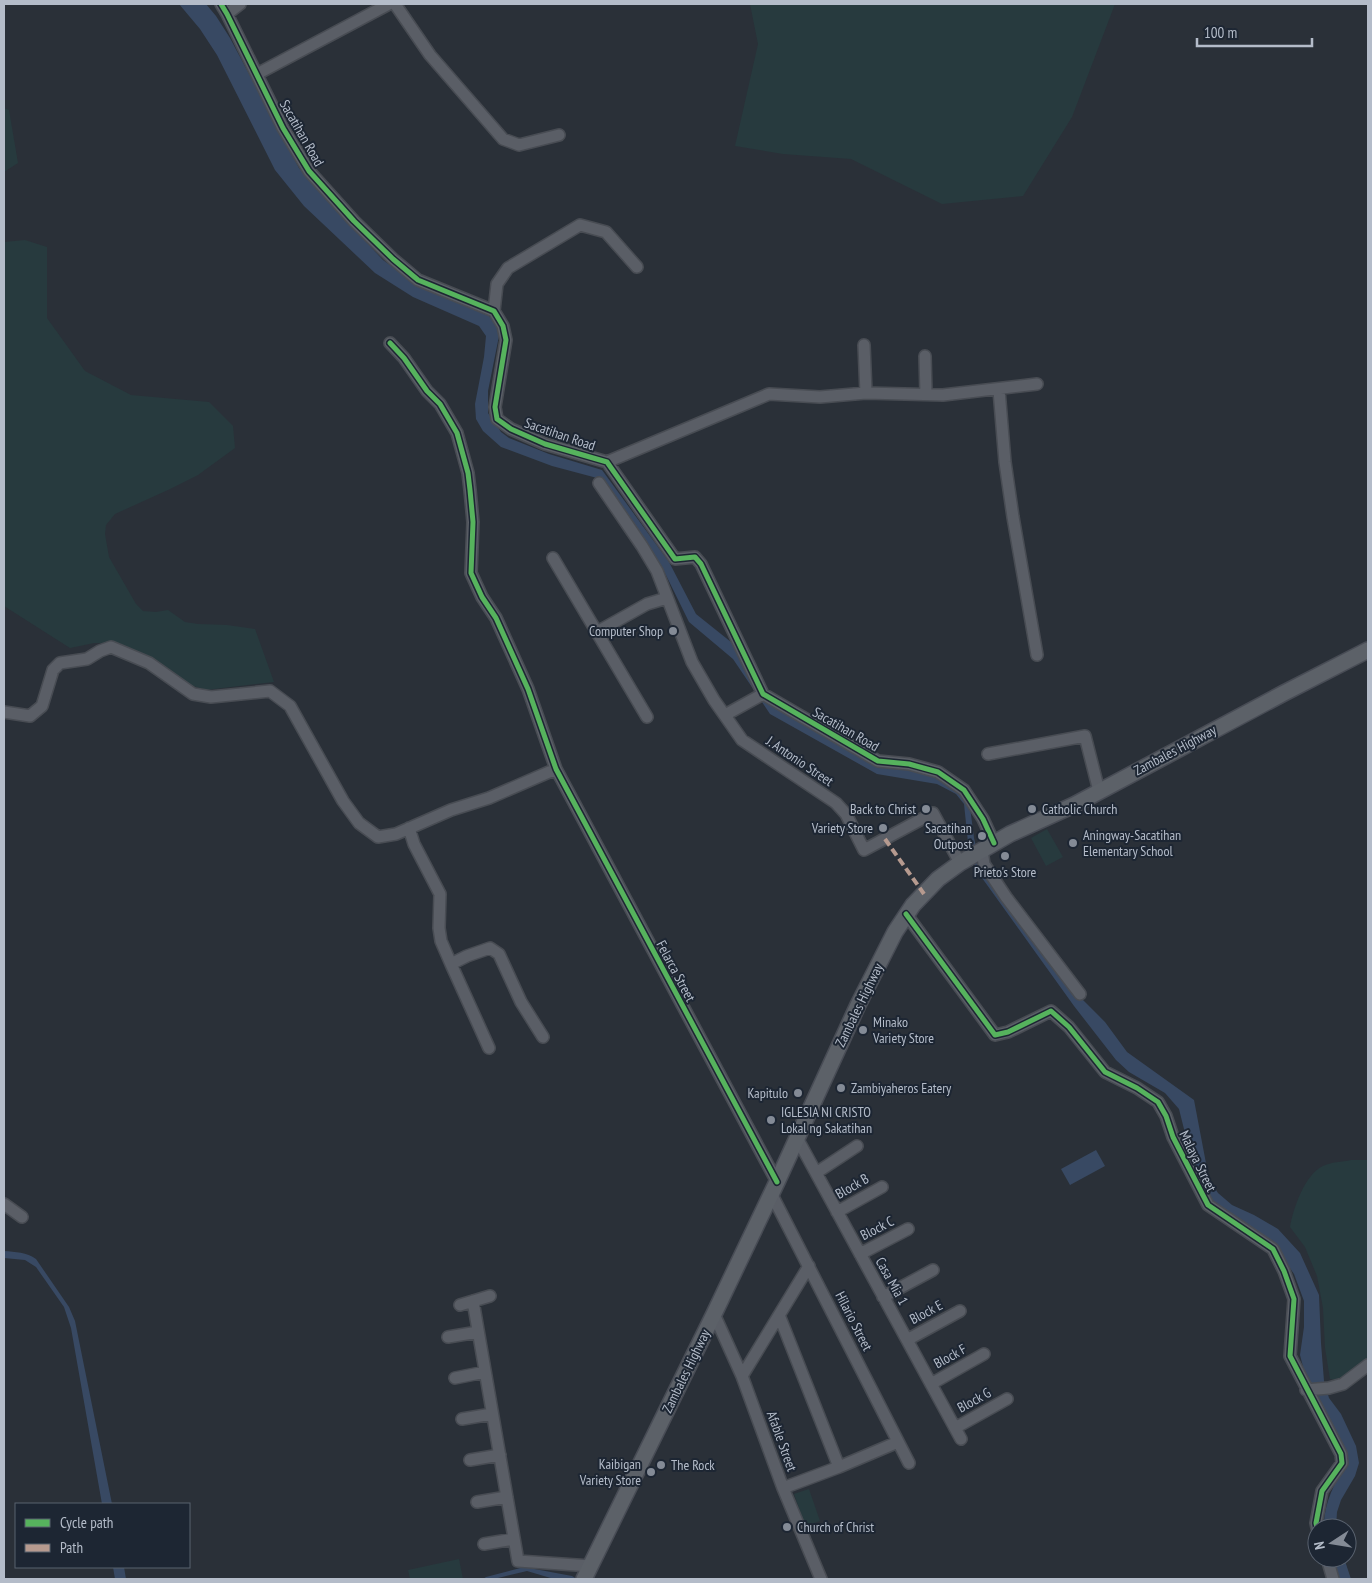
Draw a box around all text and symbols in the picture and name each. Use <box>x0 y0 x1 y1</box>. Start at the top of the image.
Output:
scale bar <box>1197 15 1312 47</box>
text: 100 m <box>1204 23 1237 42</box>
street label: Sacatihan Road <box>276 97 328 169</box>
street label: Sacatihan Road <box>522 413 598 455</box>
place label: Computer Shop <box>589 622 663 640</box>
marker: Computer Shop <box>667 625 679 637</box>
street label: Sacatihan Road <box>810 703 882 755</box>
street label: Zambales Highway <box>1131 720 1220 779</box>
street label: J. Antonio Street <box>762 731 837 790</box>
place label: Back to Christ <box>850 800 916 818</box>
place label: Catholic Church <box>1042 800 1118 818</box>
marker: Back to Christ <box>920 803 932 815</box>
marker: Catholic Church <box>1026 803 1038 815</box>
place label: Variety Store <box>811 819 873 837</box>
place label: Sacatihan Outpost <box>925 819 972 853</box>
marker: Variety Store <box>877 822 889 834</box>
place label: Aningway-Sacatihan Elementary School <box>1083 826 1181 860</box>
marker: Sacatihan Outpost <box>976 830 988 842</box>
marker: Aningway-Sacatihan Elementary School <box>1067 837 1079 849</box>
marker: Prieto's Store <box>999 850 1011 862</box>
place label: Prieto's Store <box>974 863 1037 881</box>
street label: Felarca Street <box>652 937 700 1005</box>
street label: Zambales Highway <box>831 960 887 1050</box>
place label: Minako Variety Store <box>872 1013 934 1047</box>
marker: Minako Variety Store <box>857 1024 869 1036</box>
place label: Zambiyaheros Eatery <box>851 1079 952 1097</box>
marker: Zambiyaheros Eatery <box>835 1082 847 1094</box>
place label: Kapitulo <box>747 1084 788 1102</box>
marker: Kapitulo <box>792 1087 804 1099</box>
place label: IGLESIA NI CRISTO Lokal ng Sakatihan <box>781 1103 872 1137</box>
marker: IGLESIA NI CRISTO Lokal ng Sakatihan <box>765 1114 777 1126</box>
street label: Malaya Street <box>1175 1127 1221 1195</box>
street label: Block B <box>832 1169 872 1203</box>
street label: Block C <box>857 1212 897 1244</box>
street label: Casa Mia 1 <box>872 1254 912 1308</box>
street label: Hilario Street <box>831 1288 877 1354</box>
street label: Block E <box>906 1296 946 1328</box>
street label: Zambales Highway <box>658 1326 714 1416</box>
street label: Block F <box>930 1340 970 1372</box>
street label: Block G <box>954 1383 994 1417</box>
street label: Afable Street <box>763 1408 801 1474</box>
place label: Kaibigan Variety Store <box>579 1455 641 1489</box>
place label: The Rock <box>671 1456 715 1474</box>
marker: The Rock <box>655 1459 667 1471</box>
marker: Kaibigan Variety Store <box>645 1466 657 1478</box>
legend <box>15 1503 190 1568</box>
text: Cycle path <box>60 1513 113 1532</box>
place label: Church of Christ <box>797 1518 874 1536</box>
north arrow <box>1307 1518 1357 1568</box>
marker: Church of Christ <box>781 1521 793 1533</box>
text: Path <box>60 1538 83 1557</box>
text: N <box>1310 1540 1329 1551</box>

